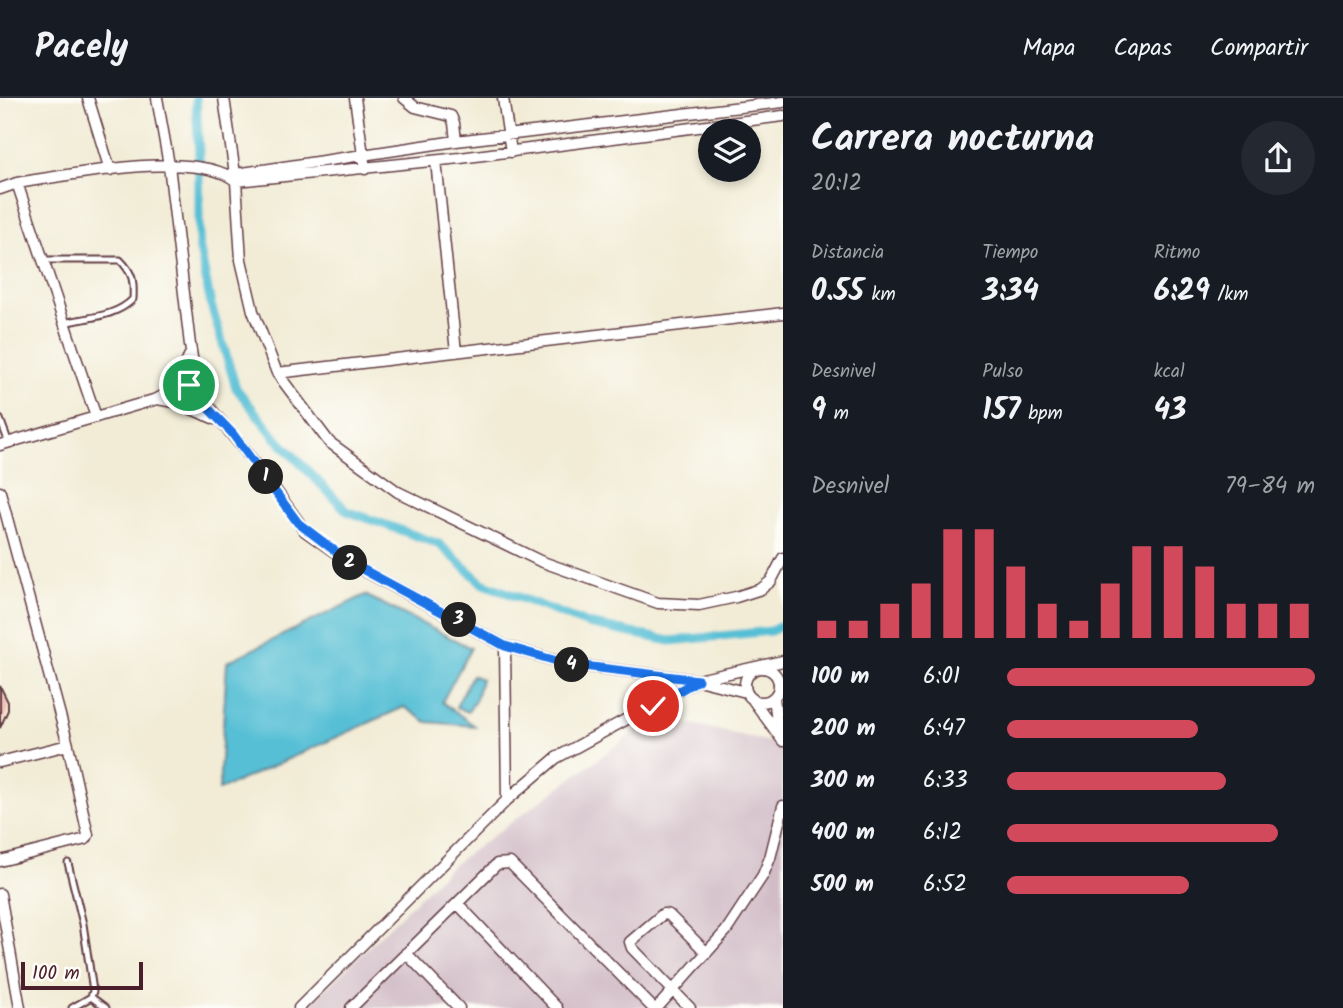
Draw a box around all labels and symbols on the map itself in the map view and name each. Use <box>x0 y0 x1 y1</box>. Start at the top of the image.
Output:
pin <box>159 355 219 415</box>
pin: 1 <box>248 460 284 494</box>
pin: 2 <box>332 546 368 580</box>
pin: 3 <box>442 602 476 638</box>
pin: 4 <box>554 648 590 682</box>
pin <box>623 676 683 736</box>
scale bar <box>21 959 144 991</box>

